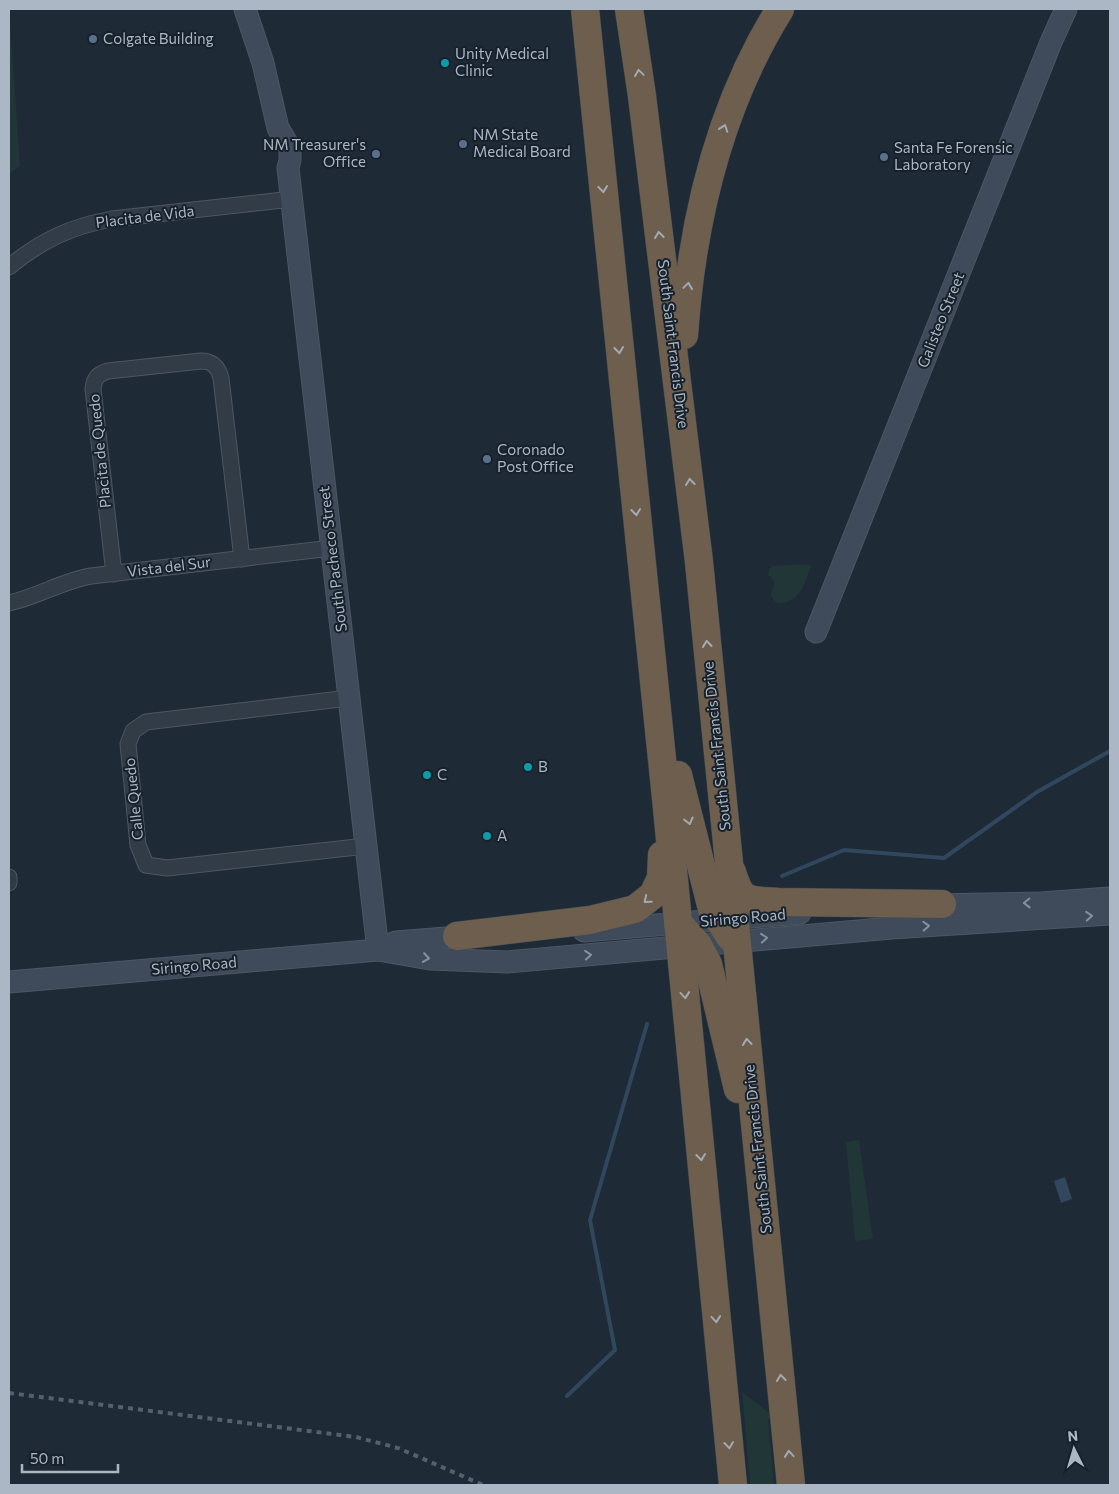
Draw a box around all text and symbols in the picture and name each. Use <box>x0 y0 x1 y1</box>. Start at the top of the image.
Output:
place label: Colgate Building <box>103 29 214 47</box>
marker: Colgate Building <box>87 33 99 45</box>
place label: Unity Medical Clinic <box>455 44 549 79</box>
marker: Unity Medical Clinic <box>439 57 451 69</box>
one-way arrow <box>634 69 644 78</box>
one-way arrow <box>718 124 728 132</box>
place label: NM State Medical Board <box>473 125 571 160</box>
place label: NM Treasurer's Office <box>263 135 366 170</box>
marker: NM State Medical Board <box>457 138 469 150</box>
place label: Santa Fe Forensic Laboratory <box>894 138 1013 173</box>
marker: NM Treasurer's Office <box>370 148 382 160</box>
marker: Santa Fe Forensic Laboratory <box>878 151 890 163</box>
one-way arrow <box>597 185 608 193</box>
street label: Placita de Vida <box>94 201 195 231</box>
one-way arrow <box>654 230 665 238</box>
street label: South Saint Francis Drive <box>655 259 693 429</box>
street label: Galisteo Street <box>913 269 967 370</box>
one-way arrow <box>682 282 693 290</box>
one-way arrow <box>614 347 625 355</box>
street label: Placita de Quedo <box>84 393 114 509</box>
place label: Coronado Post Office <box>497 440 574 475</box>
marker: Coronado Post Office <box>481 453 493 465</box>
one-way arrow <box>685 478 696 486</box>
street label: South Pacheco Street <box>314 485 350 633</box>
one-way arrow <box>630 508 641 516</box>
street label: Vista del Sur <box>126 552 212 580</box>
one-way arrow <box>702 640 713 648</box>
street label: South Saint Francis Drive <box>698 661 734 831</box>
street label: Calle Quedo <box>120 757 146 841</box>
place label: B <box>538 757 548 775</box>
marker: B <box>522 761 534 773</box>
place label: C <box>437 765 447 783</box>
marker: C <box>421 769 433 781</box>
one-way arrow <box>683 816 694 825</box>
place label: A <box>497 826 507 844</box>
marker: A <box>481 830 493 842</box>
one-way arrow <box>644 895 653 903</box>
one-way arrow <box>1022 898 1030 908</box>
street label: Siringo Road <box>699 904 787 930</box>
one-way arrow <box>1085 911 1093 922</box>
one-way arrow <box>923 921 931 932</box>
one-way arrow <box>761 933 769 944</box>
one-way arrow <box>585 949 593 960</box>
street label: Siringo Road <box>150 952 238 978</box>
one-way arrow <box>422 953 431 963</box>
one-way arrow <box>679 992 690 1000</box>
one-way arrow <box>742 1037 753 1045</box>
street label: South Saint Francis Drive <box>739 1064 775 1234</box>
one-way arrow <box>695 1153 706 1161</box>
one-way arrow <box>711 1315 722 1323</box>
one-way arrow <box>776 1373 787 1381</box>
north arrow <box>1049 1424 1099 1474</box>
text: N <box>1067 1427 1079 1444</box>
one-way arrow <box>723 1441 734 1449</box>
scale bar <box>22 1442 119 1474</box>
text: 50 m <box>30 1449 64 1467</box>
one-way arrow <box>783 1450 794 1458</box>

